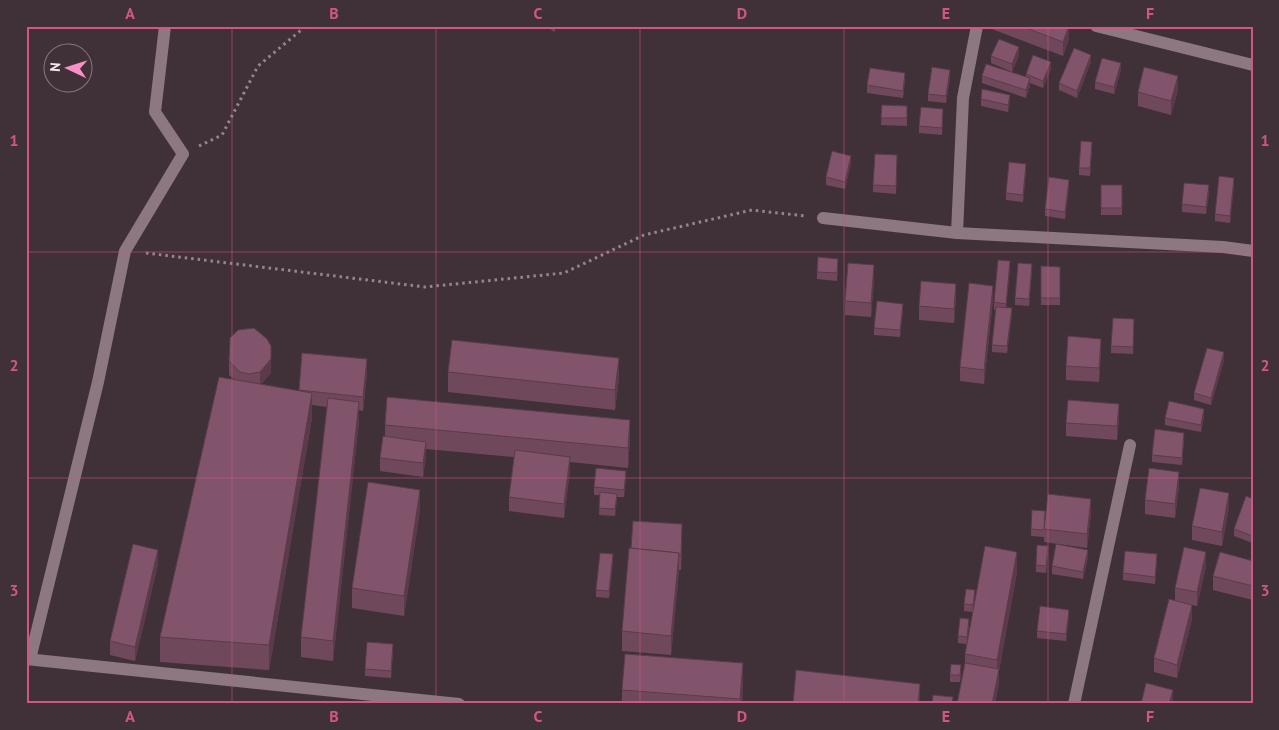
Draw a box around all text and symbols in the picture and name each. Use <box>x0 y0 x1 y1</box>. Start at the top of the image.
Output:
text: A <box>125 3 135 23</box>
text: B <box>329 3 339 23</box>
text: C <box>534 3 543 23</box>
text: D <box>737 3 747 23</box>
text: E <box>942 3 950 23</box>
text: F <box>1146 3 1154 23</box>
north arrow <box>42 42 92 92</box>
text: N <box>46 62 64 72</box>
text: 1 <box>9 130 19 150</box>
text: 1 <box>1260 130 1270 150</box>
text: 2 <box>9 355 19 375</box>
text: 2 <box>1260 355 1270 375</box>
text: 3 <box>9 580 19 600</box>
text: 3 <box>1260 580 1270 600</box>
text: A <box>125 706 135 726</box>
text: B <box>329 706 339 726</box>
text: C <box>534 706 543 726</box>
text: D <box>737 706 747 726</box>
text: E <box>942 706 950 726</box>
text: F <box>1146 706 1154 726</box>

